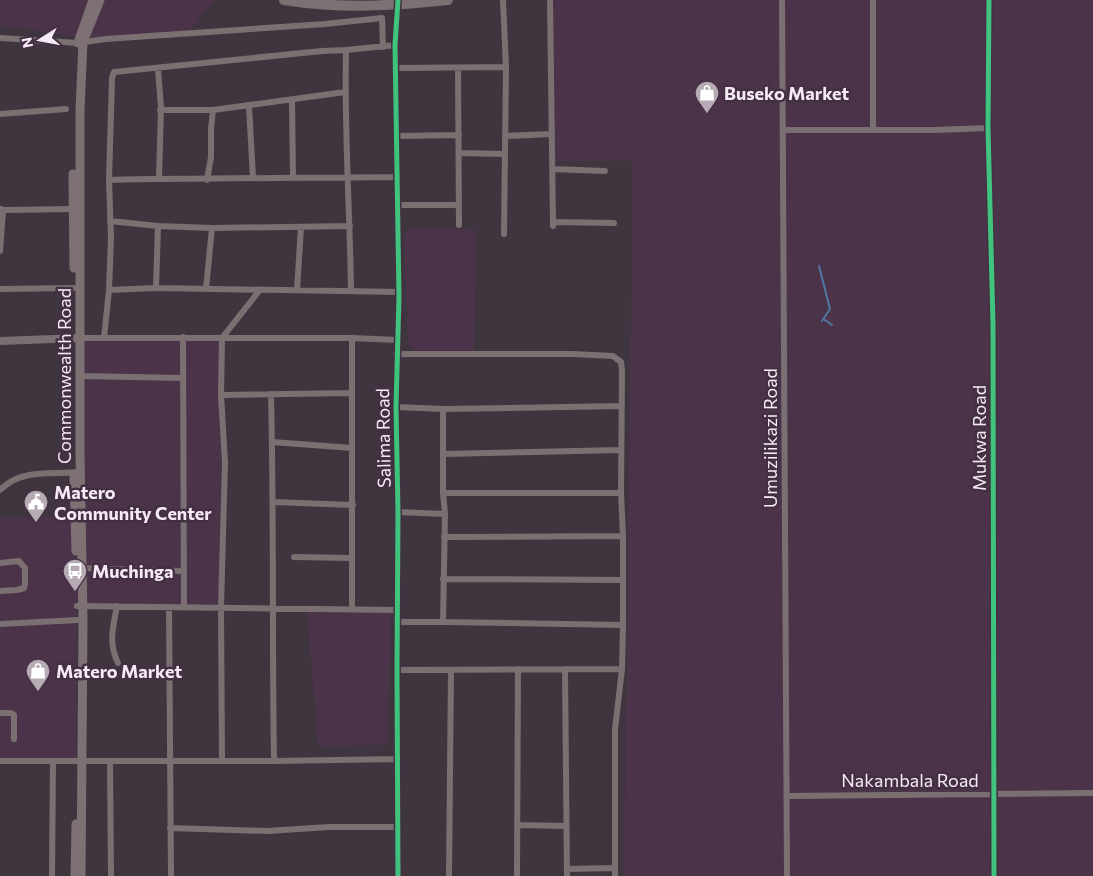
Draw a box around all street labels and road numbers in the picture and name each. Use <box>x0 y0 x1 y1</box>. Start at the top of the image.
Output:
street label: Commonwealth Road <box>53 288 75 464</box>
street label: Umuzilikazi Road <box>759 368 781 508</box>
street label: Mukwa Road <box>968 385 990 491</box>
street label: Salima Road <box>371 388 395 488</box>
street label: Nakambala Road <box>841 769 979 791</box>

